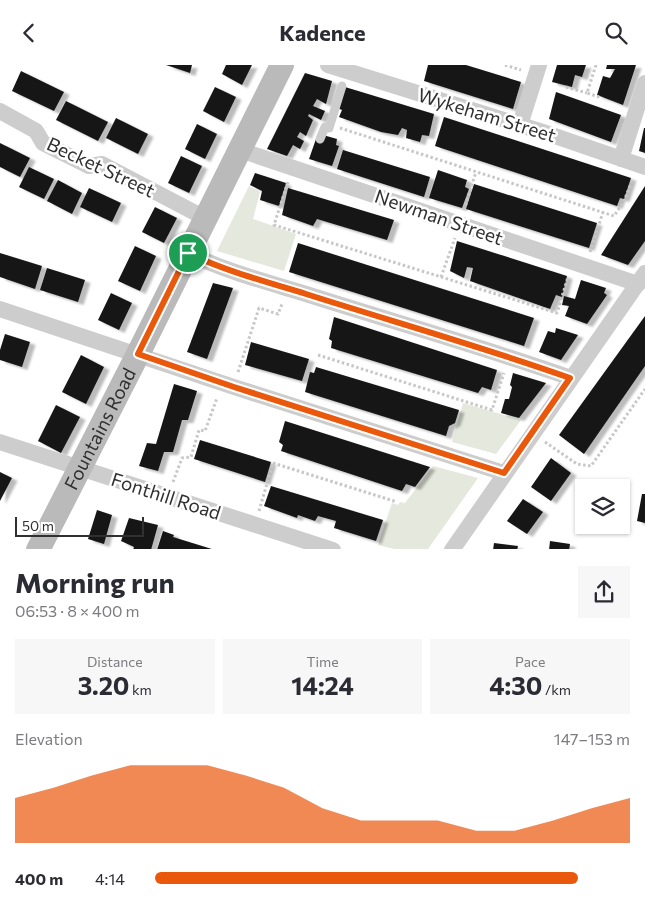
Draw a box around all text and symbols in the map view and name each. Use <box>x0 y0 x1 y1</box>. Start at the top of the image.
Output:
icon: back <box>15 19 43 47</box>
text: Kadence <box>279 19 366 46</box>
icon: search <box>602 19 630 47</box>
street label: Wykeham Street <box>415 83 559 147</box>
street label: Becket Street <box>44 131 159 202</box>
street label: Newman Street <box>372 184 506 249</box>
pin <box>167 232 209 274</box>
icon: arrive <box>174 239 202 267</box>
street label: Fountains Road <box>59 364 140 493</box>
street label: Fonthill Road <box>108 467 224 524</box>
map controls <box>575 479 630 534</box>
button: layers <box>575 479 630 534</box>
scale bar <box>15 515 144 538</box>
text: 50 m <box>22 517 54 534</box>
text: Morning run <box>15 565 175 599</box>
button: share <box>578 566 630 618</box>
text: 06:53 · 8 × 400 m <box>15 601 140 620</box>
text: Distance <box>87 653 143 670</box>
text: Time <box>306 653 339 670</box>
text: Pace <box>515 653 545 670</box>
text: 3.20 <box>78 670 129 700</box>
text: 14:24 <box>291 670 354 700</box>
text: 4:30 <box>489 670 542 700</box>
text: km <box>129 681 152 698</box>
text: /km <box>542 681 571 698</box>
text: Elevation <box>15 729 83 748</box>
text: 147–153 m <box>554 729 630 748</box>
text: 400 m <box>15 869 63 888</box>
text: 4:14 <box>95 869 125 888</box>

